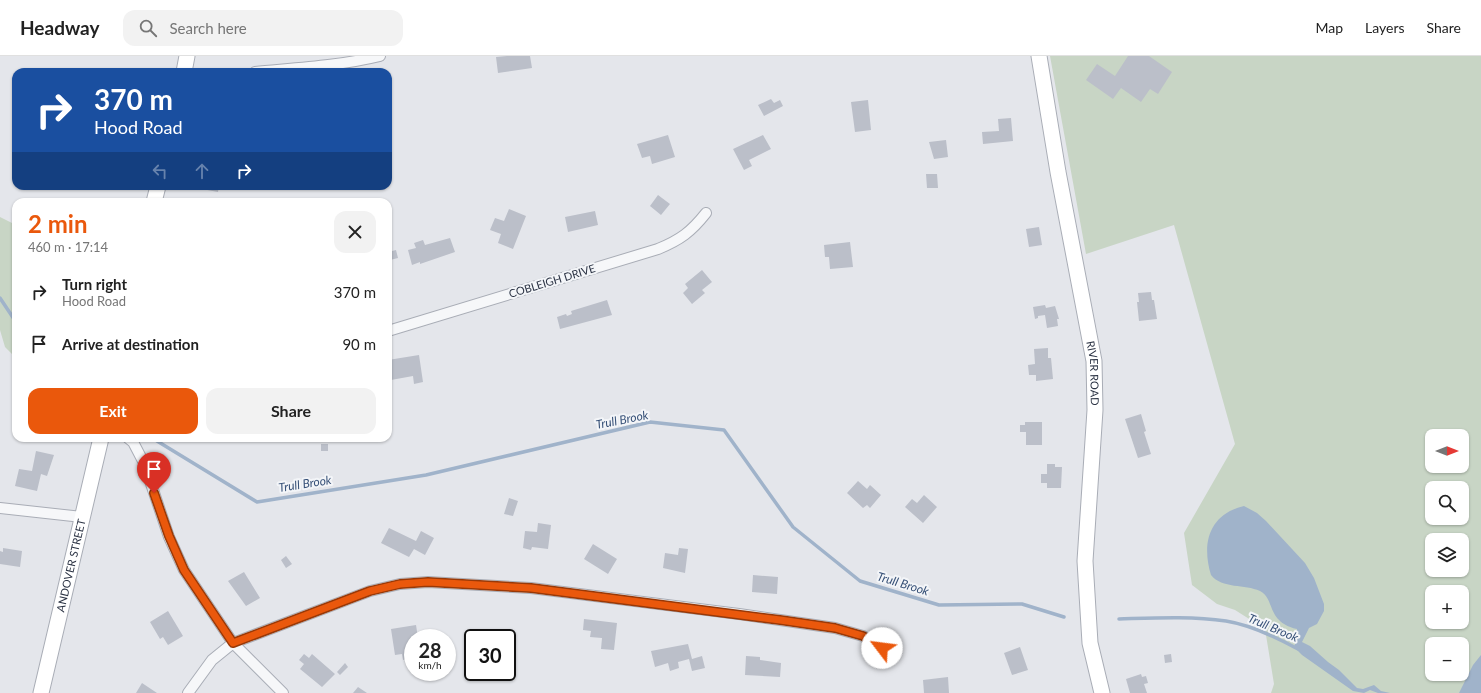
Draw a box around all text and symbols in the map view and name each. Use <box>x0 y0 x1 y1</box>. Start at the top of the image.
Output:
search box <box>123 10 403 46</box>
text: Headway <box>20 16 99 39</box>
icon: search <box>137 17 159 39</box>
text: Search here <box>169 19 247 37</box>
text: Map <box>1315 19 1343 36</box>
text: Layers <box>1365 19 1405 36</box>
text: Share <box>1427 19 1461 36</box>
text: 370 m <box>94 82 173 116</box>
icon: right <box>28 84 80 136</box>
text: Hood Road <box>94 116 183 138</box>
icon: left <box>149 160 171 182</box>
icon: ahead <box>191 160 213 182</box>
icon: right <box>233 160 255 182</box>
text: 2 min <box>28 209 88 238</box>
button: close <box>334 211 376 253</box>
text: 460 m · 17:14 <box>28 239 108 255</box>
street label: COBLEIGH DRIVE <box>507 261 597 300</box>
text: Turn right <box>62 275 127 293</box>
icon: right <box>28 281 50 303</box>
text: 370 m <box>334 283 376 301</box>
text: Hood Road <box>62 293 126 309</box>
icon: arrive <box>28 333 50 355</box>
text: Arrive at destination <box>62 335 199 353</box>
text: 90 m <box>342 335 376 353</box>
street label: RIVER ROAD <box>1084 340 1102 406</box>
button: Exit <box>28 388 198 434</box>
button: Share <box>206 388 376 434</box>
water label: Trull Brook <box>594 407 650 432</box>
north arrow <box>1425 429 1469 473</box>
map controls <box>1425 429 1469 681</box>
pin <box>137 452 171 493</box>
icon: arrive <box>143 458 165 480</box>
water label: Trull Brook <box>277 472 333 495</box>
button: search <box>1425 481 1469 525</box>
street label: ANDOVER STREET <box>53 517 88 613</box>
button: layers <box>1425 533 1469 577</box>
water label: Trull Brook <box>875 569 931 599</box>
button: + <box>1425 585 1469 629</box>
water label: Trull Brook <box>1246 610 1301 645</box>
position arrow <box>861 627 903 669</box>
speed limit sign: 30 <box>464 629 516 681</box>
button: − <box>1425 637 1469 681</box>
text: 28 <box>418 638 442 662</box>
text: km/h <box>418 659 442 671</box>

